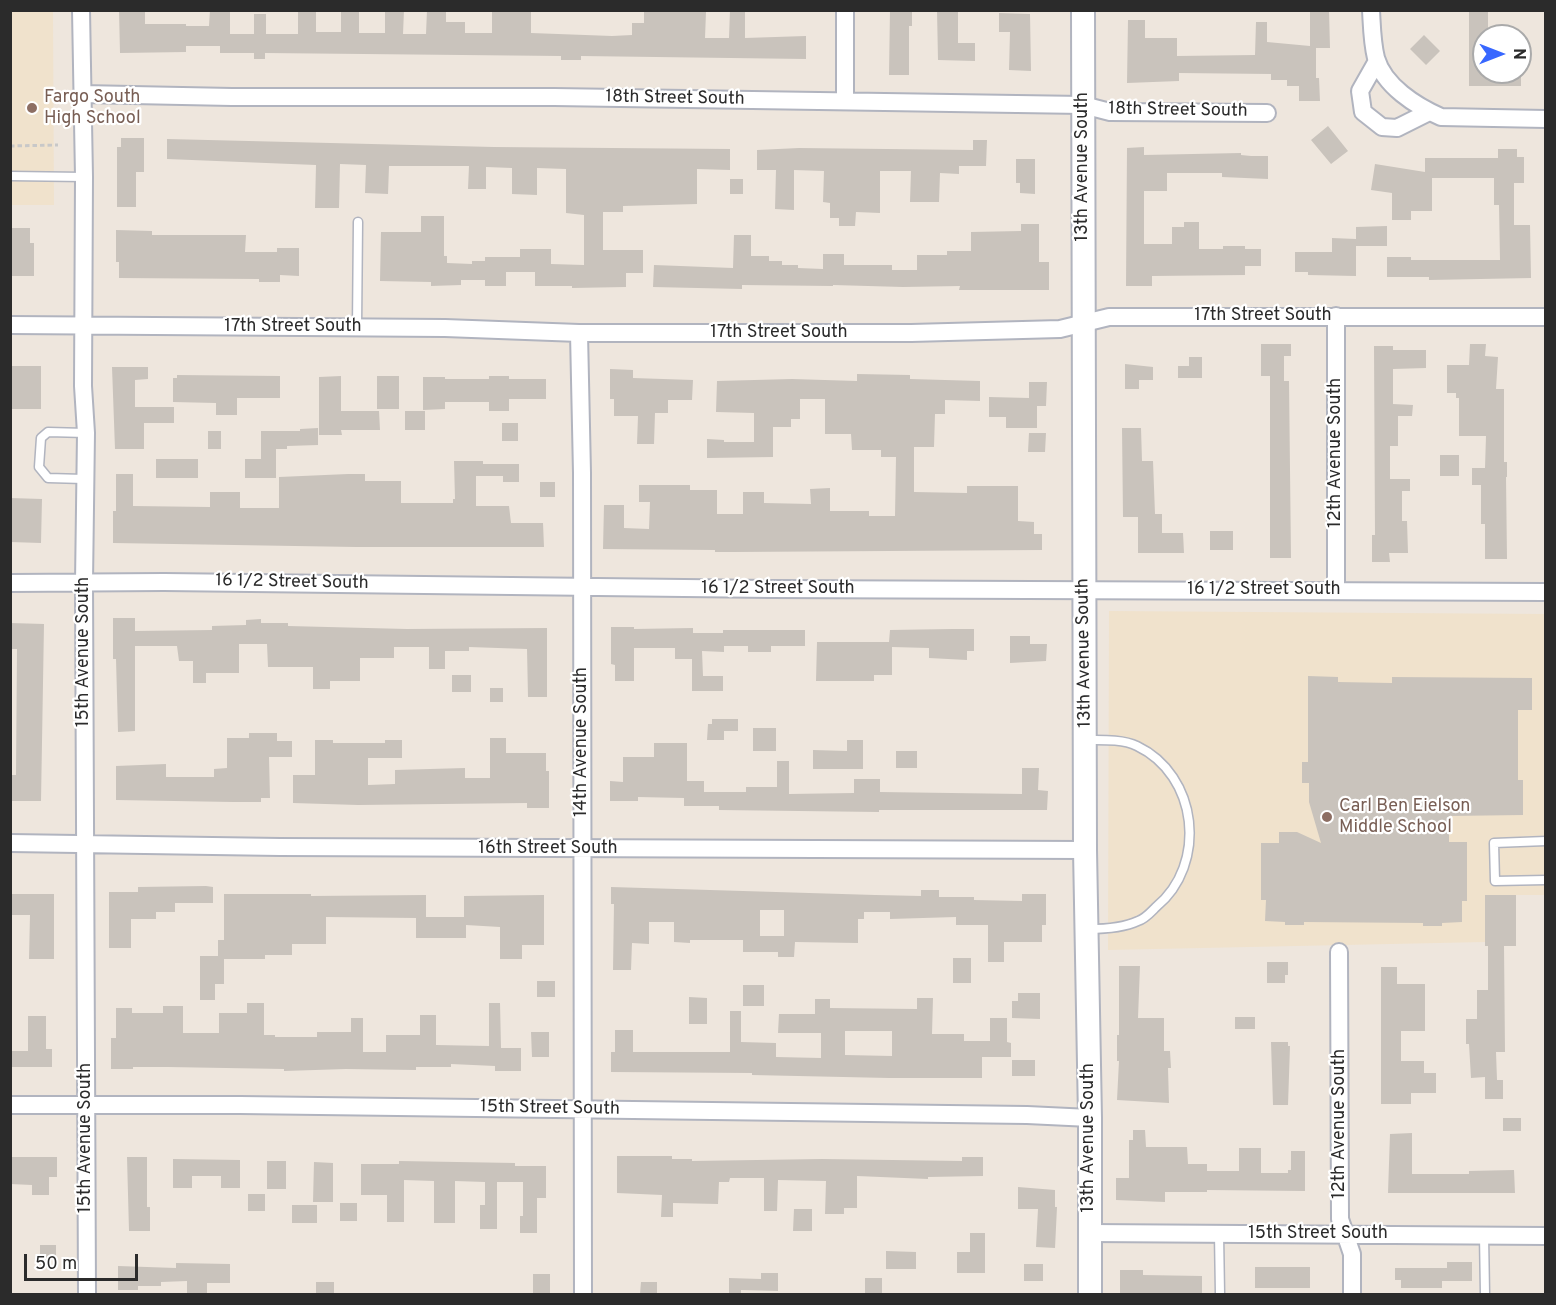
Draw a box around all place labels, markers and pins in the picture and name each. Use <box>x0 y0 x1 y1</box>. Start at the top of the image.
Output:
place label: Fargo South High School <box>44 87 141 130</box>
marker: Fargo South High School <box>25 101 39 115</box>
place label: Carl Ben Eielson Middle School <box>1339 796 1471 838</box>
marker: Carl Ben Eielson Middle School <box>1320 810 1334 824</box>

